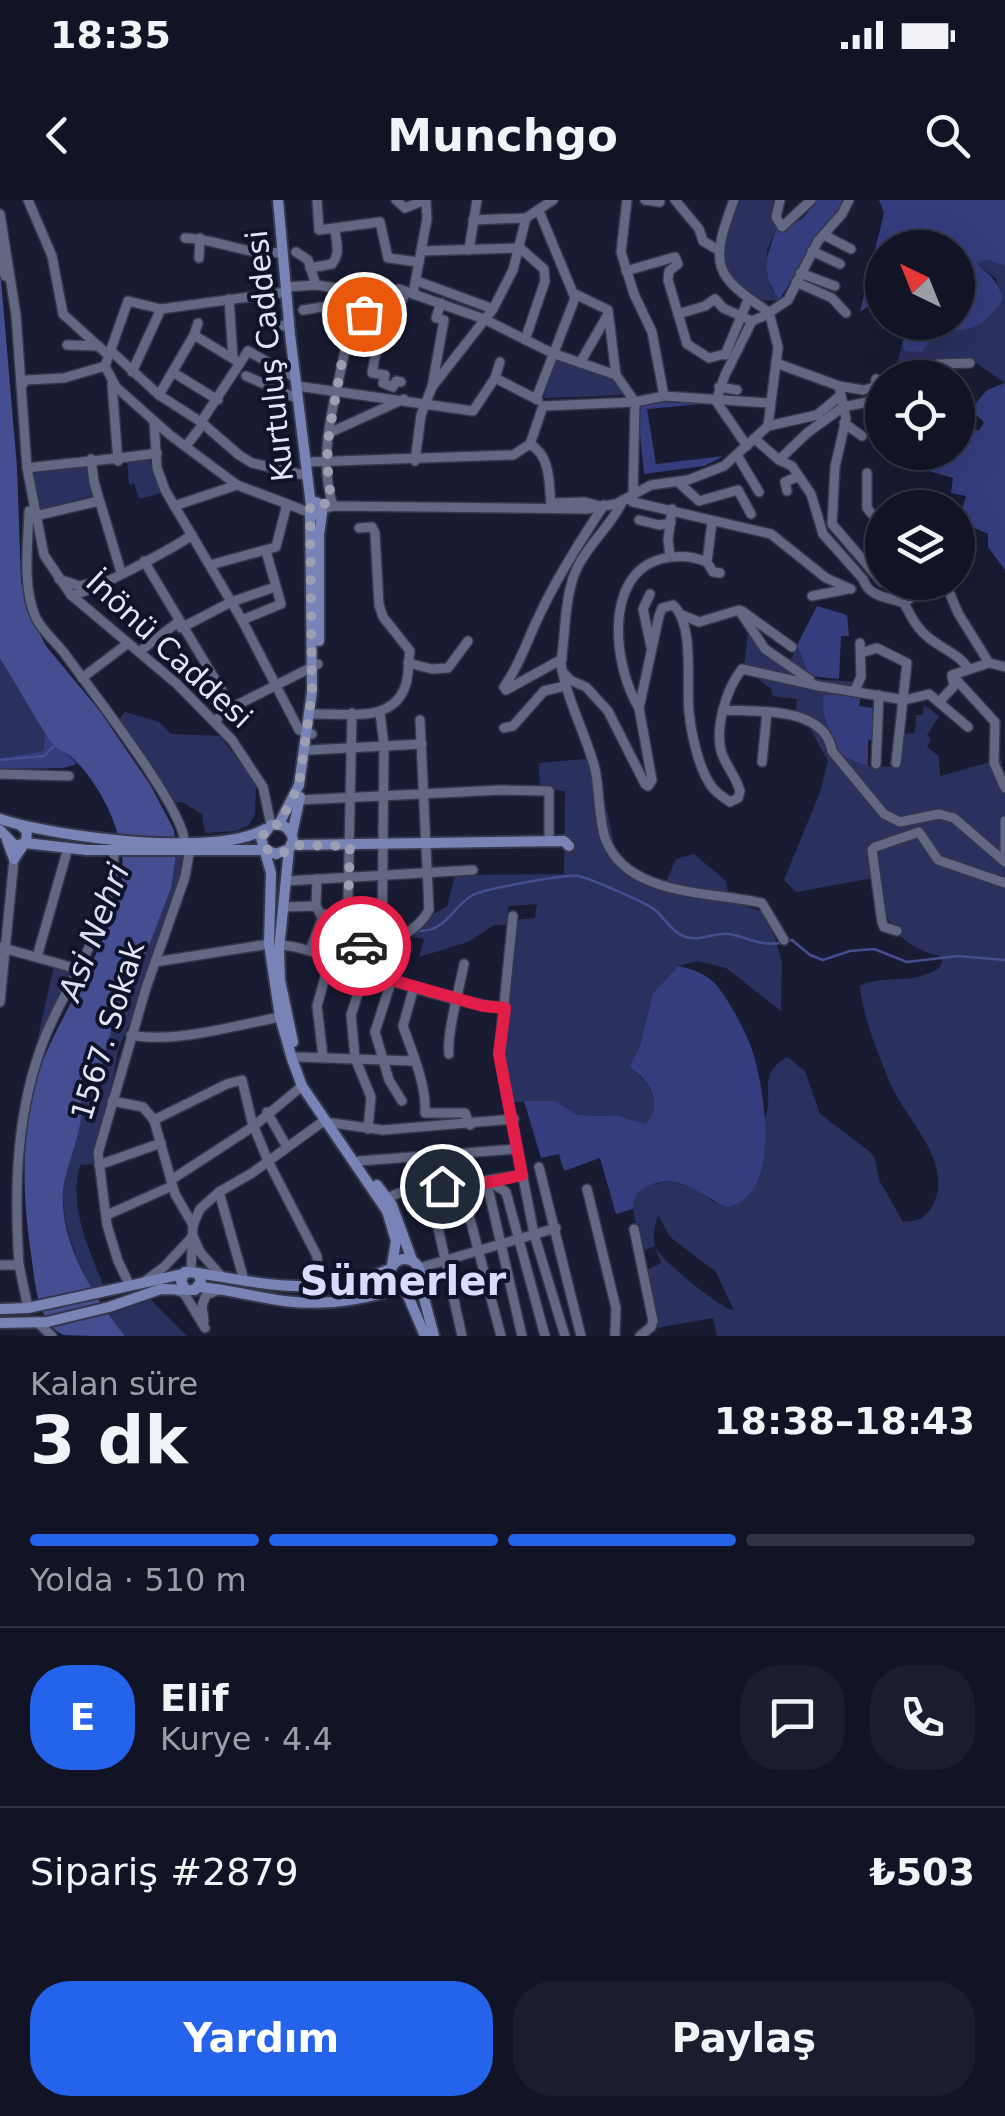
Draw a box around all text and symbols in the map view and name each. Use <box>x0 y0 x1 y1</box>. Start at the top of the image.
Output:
text: 18:35 <box>50 13 171 57</box>
icon: back <box>30 108 85 163</box>
icon: search <box>920 108 975 163</box>
text: Munchgo <box>387 109 618 162</box>
street label: Kurtuluş Caddesi <box>239 229 300 484</box>
north arrow <box>865 230 975 340</box>
map controls <box>865 230 975 600</box>
pin <box>322 272 407 357</box>
icon: bag <box>337 287 392 342</box>
button: locate <box>865 360 975 470</box>
button: layers <box>865 490 975 600</box>
street label: İnönü Caddesi <box>79 564 259 735</box>
water label: Asi Nehri <box>50 858 138 1008</box>
courier <box>311 896 411 996</box>
icon: car <box>334 919 389 974</box>
street label: 1567. Sokak <box>64 936 152 1125</box>
pin <box>400 1144 485 1229</box>
icon: home <box>415 1159 470 1214</box>
district label: Sümerler <box>300 1258 506 1304</box>
text: Kalan süre <box>30 1365 198 1403</box>
text: 18:38–18:43 <box>714 1399 975 1443</box>
text: 3 dk <box>30 1403 188 1478</box>
text: Yolda · 510 m <box>30 1561 247 1599</box>
button: chat <box>740 1665 845 1770</box>
button: phone <box>870 1665 975 1770</box>
text: Elif <box>160 1676 229 1720</box>
text: E <box>70 1695 95 1739</box>
text: Kurye · 4.4 <box>160 1720 333 1758</box>
text: Sipariş #2879 <box>30 1850 299 1894</box>
text: ₺503 <box>869 1850 975 1894</box>
button: Yardım <box>30 1981 493 2096</box>
button: Paylaş <box>513 1981 975 2096</box>

